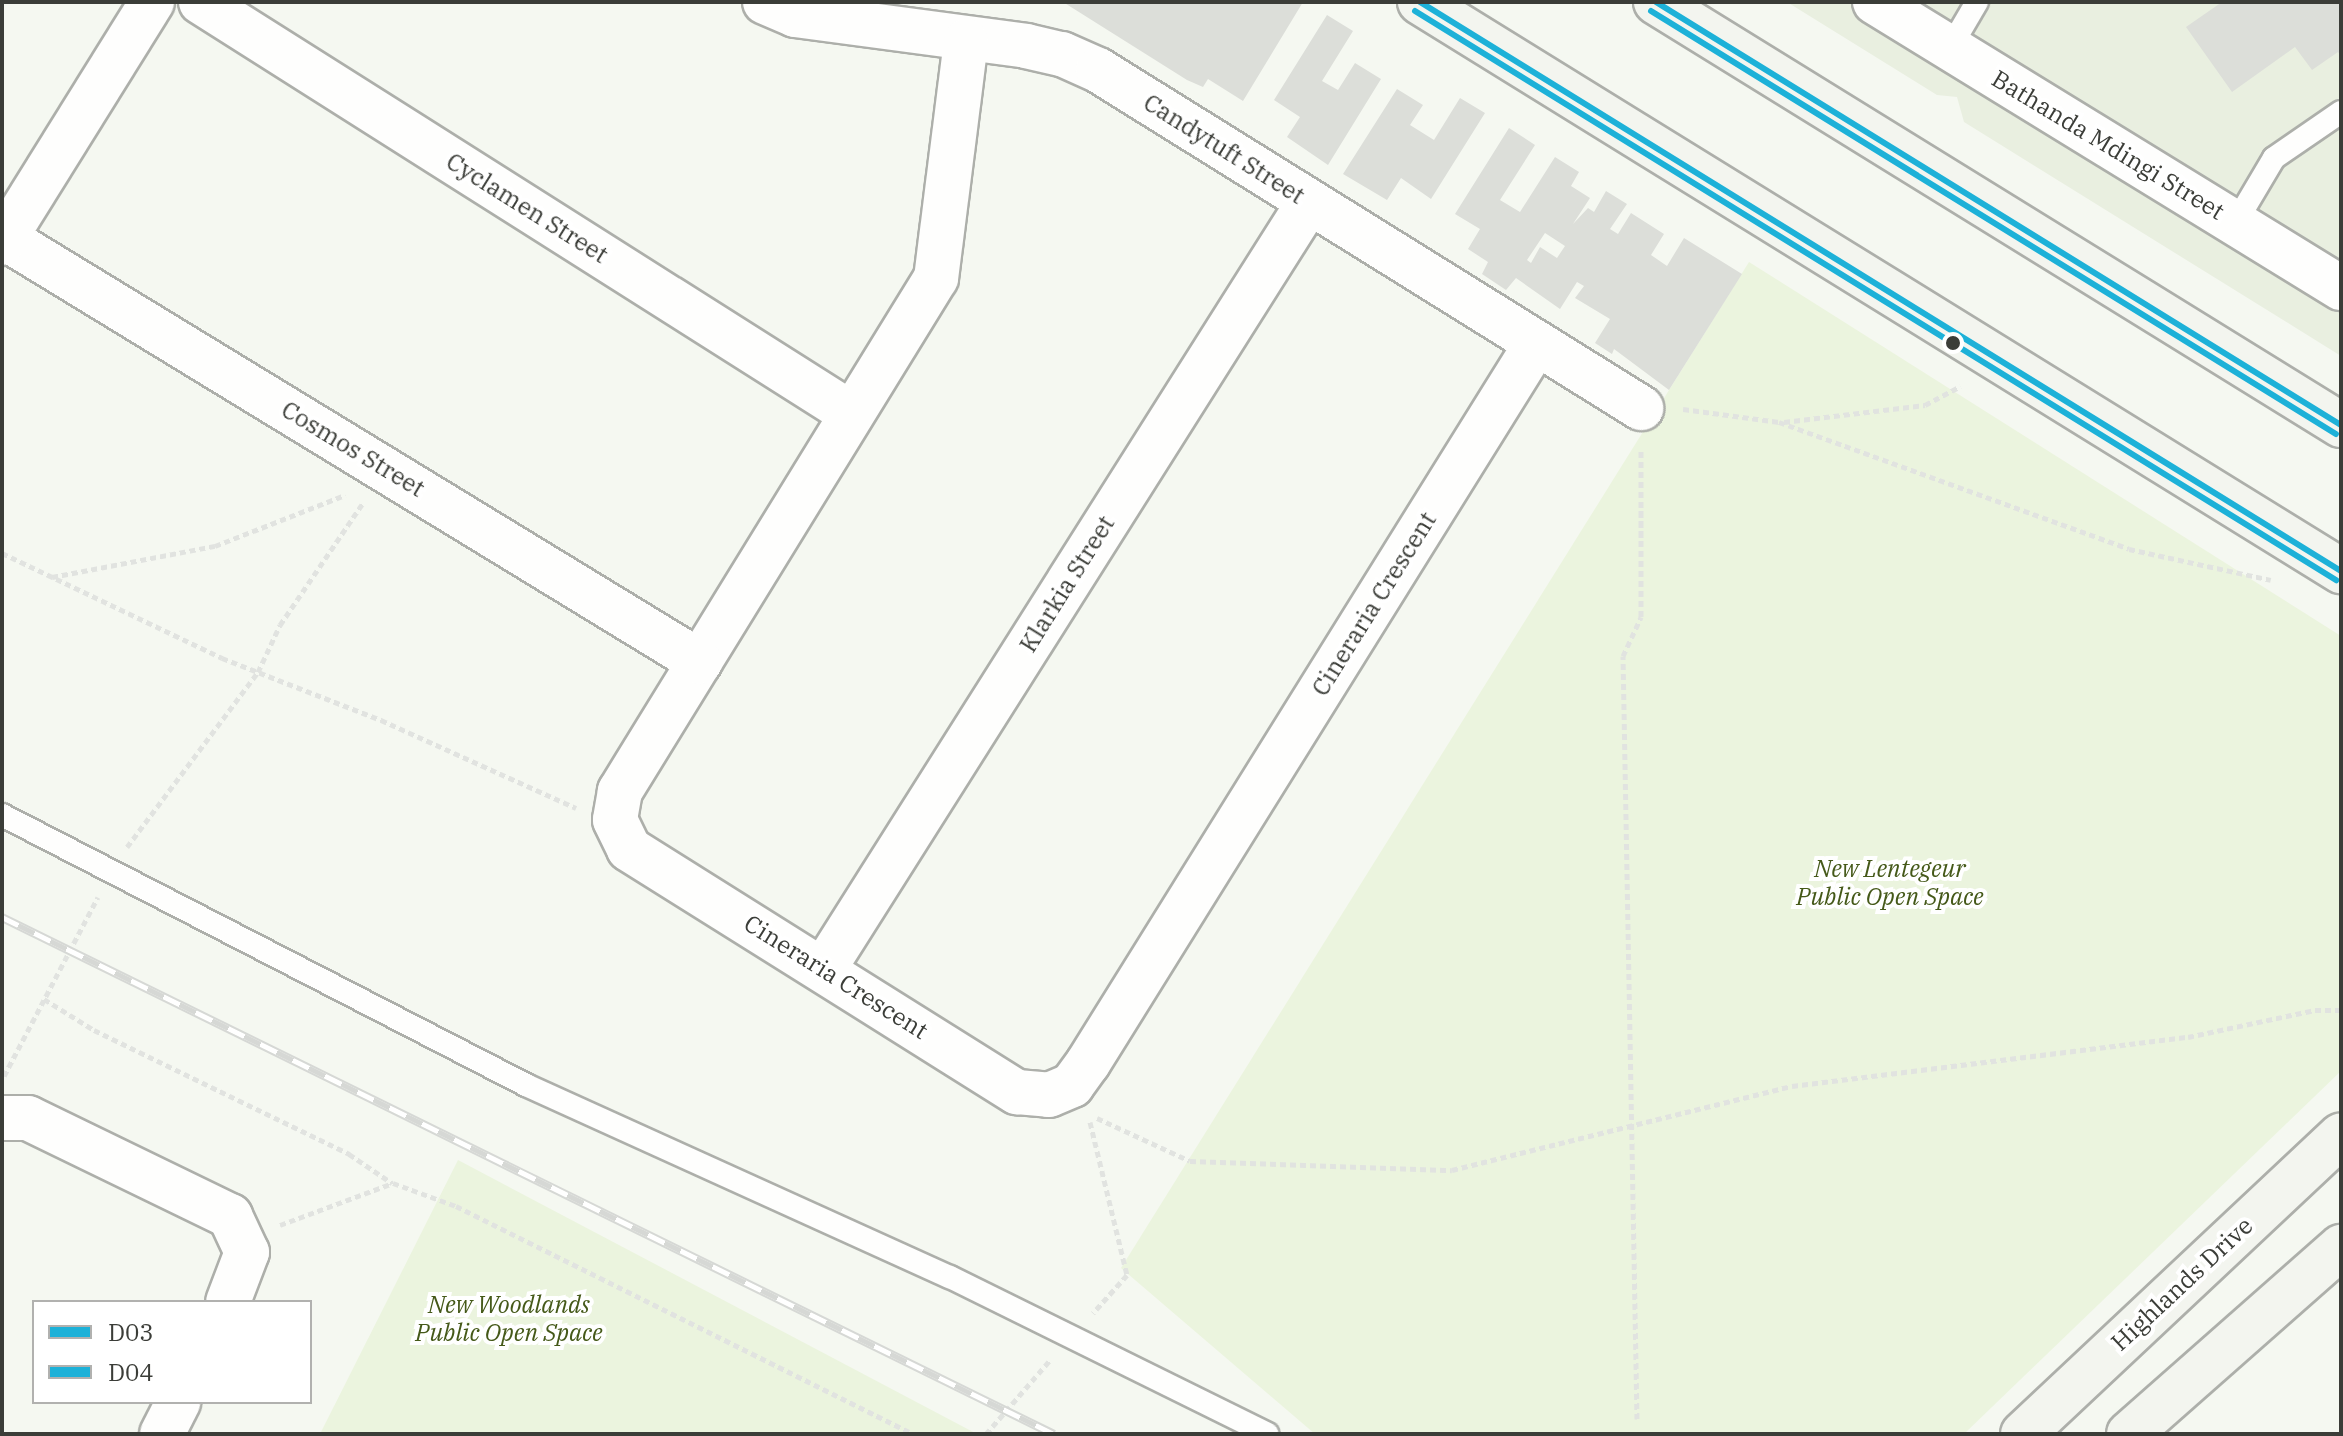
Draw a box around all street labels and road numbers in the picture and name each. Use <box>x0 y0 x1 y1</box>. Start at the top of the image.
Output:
street label: Bathanda Mdingi Street <box>1987 64 2229 226</box>
street label: Candytuft Street <box>1138 88 1310 210</box>
street label: Cyclamen Street <box>441 147 613 269</box>
street label: Cosmos Street <box>276 395 430 503</box>
street label: Cineraria Crescent <box>1306 507 1442 701</box>
street label: Klarkia Street <box>1014 510 1120 658</box>
street label: Cineraria Crescent <box>739 909 933 1045</box>
street label: Highlands Drive <box>2105 1211 2259 1357</box>

